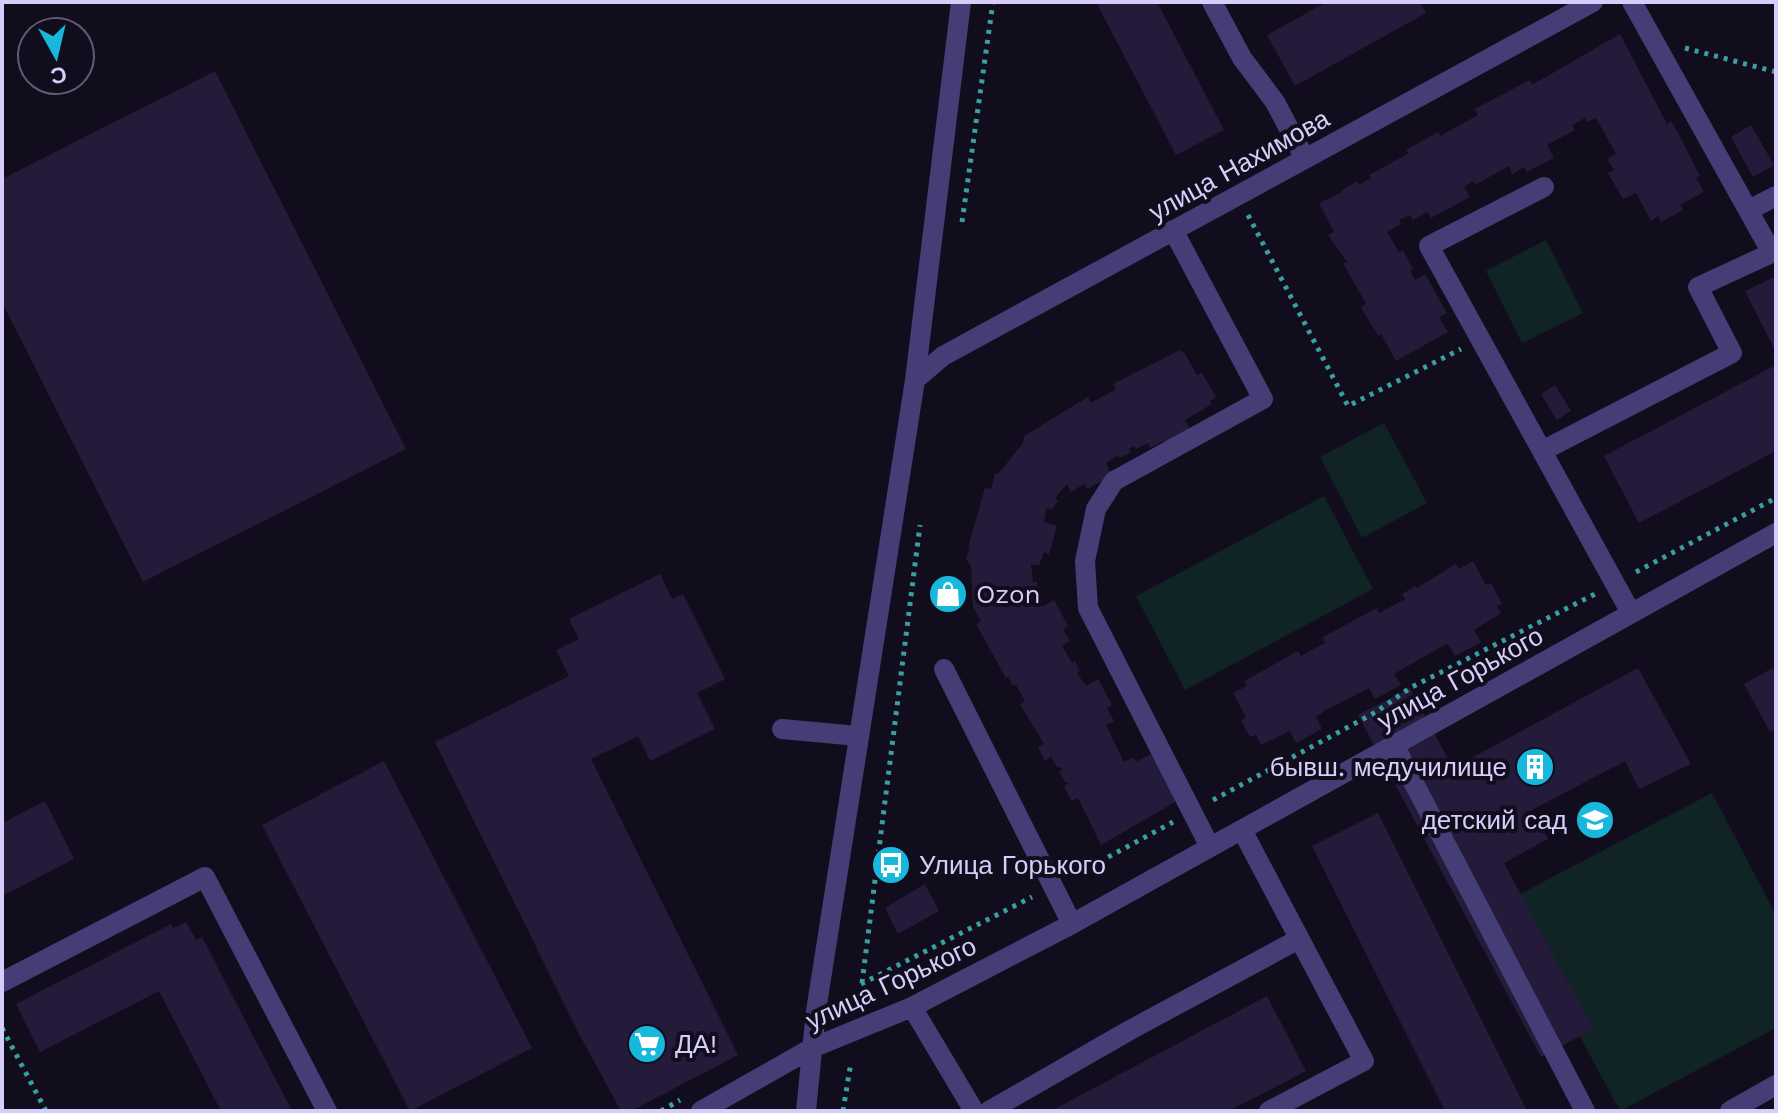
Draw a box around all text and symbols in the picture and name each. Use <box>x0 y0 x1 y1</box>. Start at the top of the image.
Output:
north arrow <box>16 16 96 96</box>
text: С <box>49 62 68 89</box>
street label: улица Нахимова <box>1144 103 1335 227</box>
shop icon: Ozon <box>927 573 969 615</box>
place label: Ozon <box>976 579 1041 609</box>
street label: улица Горького <box>1372 620 1548 736</box>
building icon: бывш. медучилище <box>1514 746 1556 788</box>
place label: бывш. медучилище <box>1270 752 1507 782</box>
school or university icon: детский сад <box>1574 799 1616 841</box>
place label: детский сад <box>1422 805 1567 835</box>
bus stop icon: Улица Горького <box>870 844 912 886</box>
place label: Улица Горького <box>919 850 1106 880</box>
street label: улица Горького <box>801 930 981 1036</box>
supermarket icon: ДА! <box>626 1023 668 1065</box>
place label: ДА! <box>675 1029 717 1059</box>

